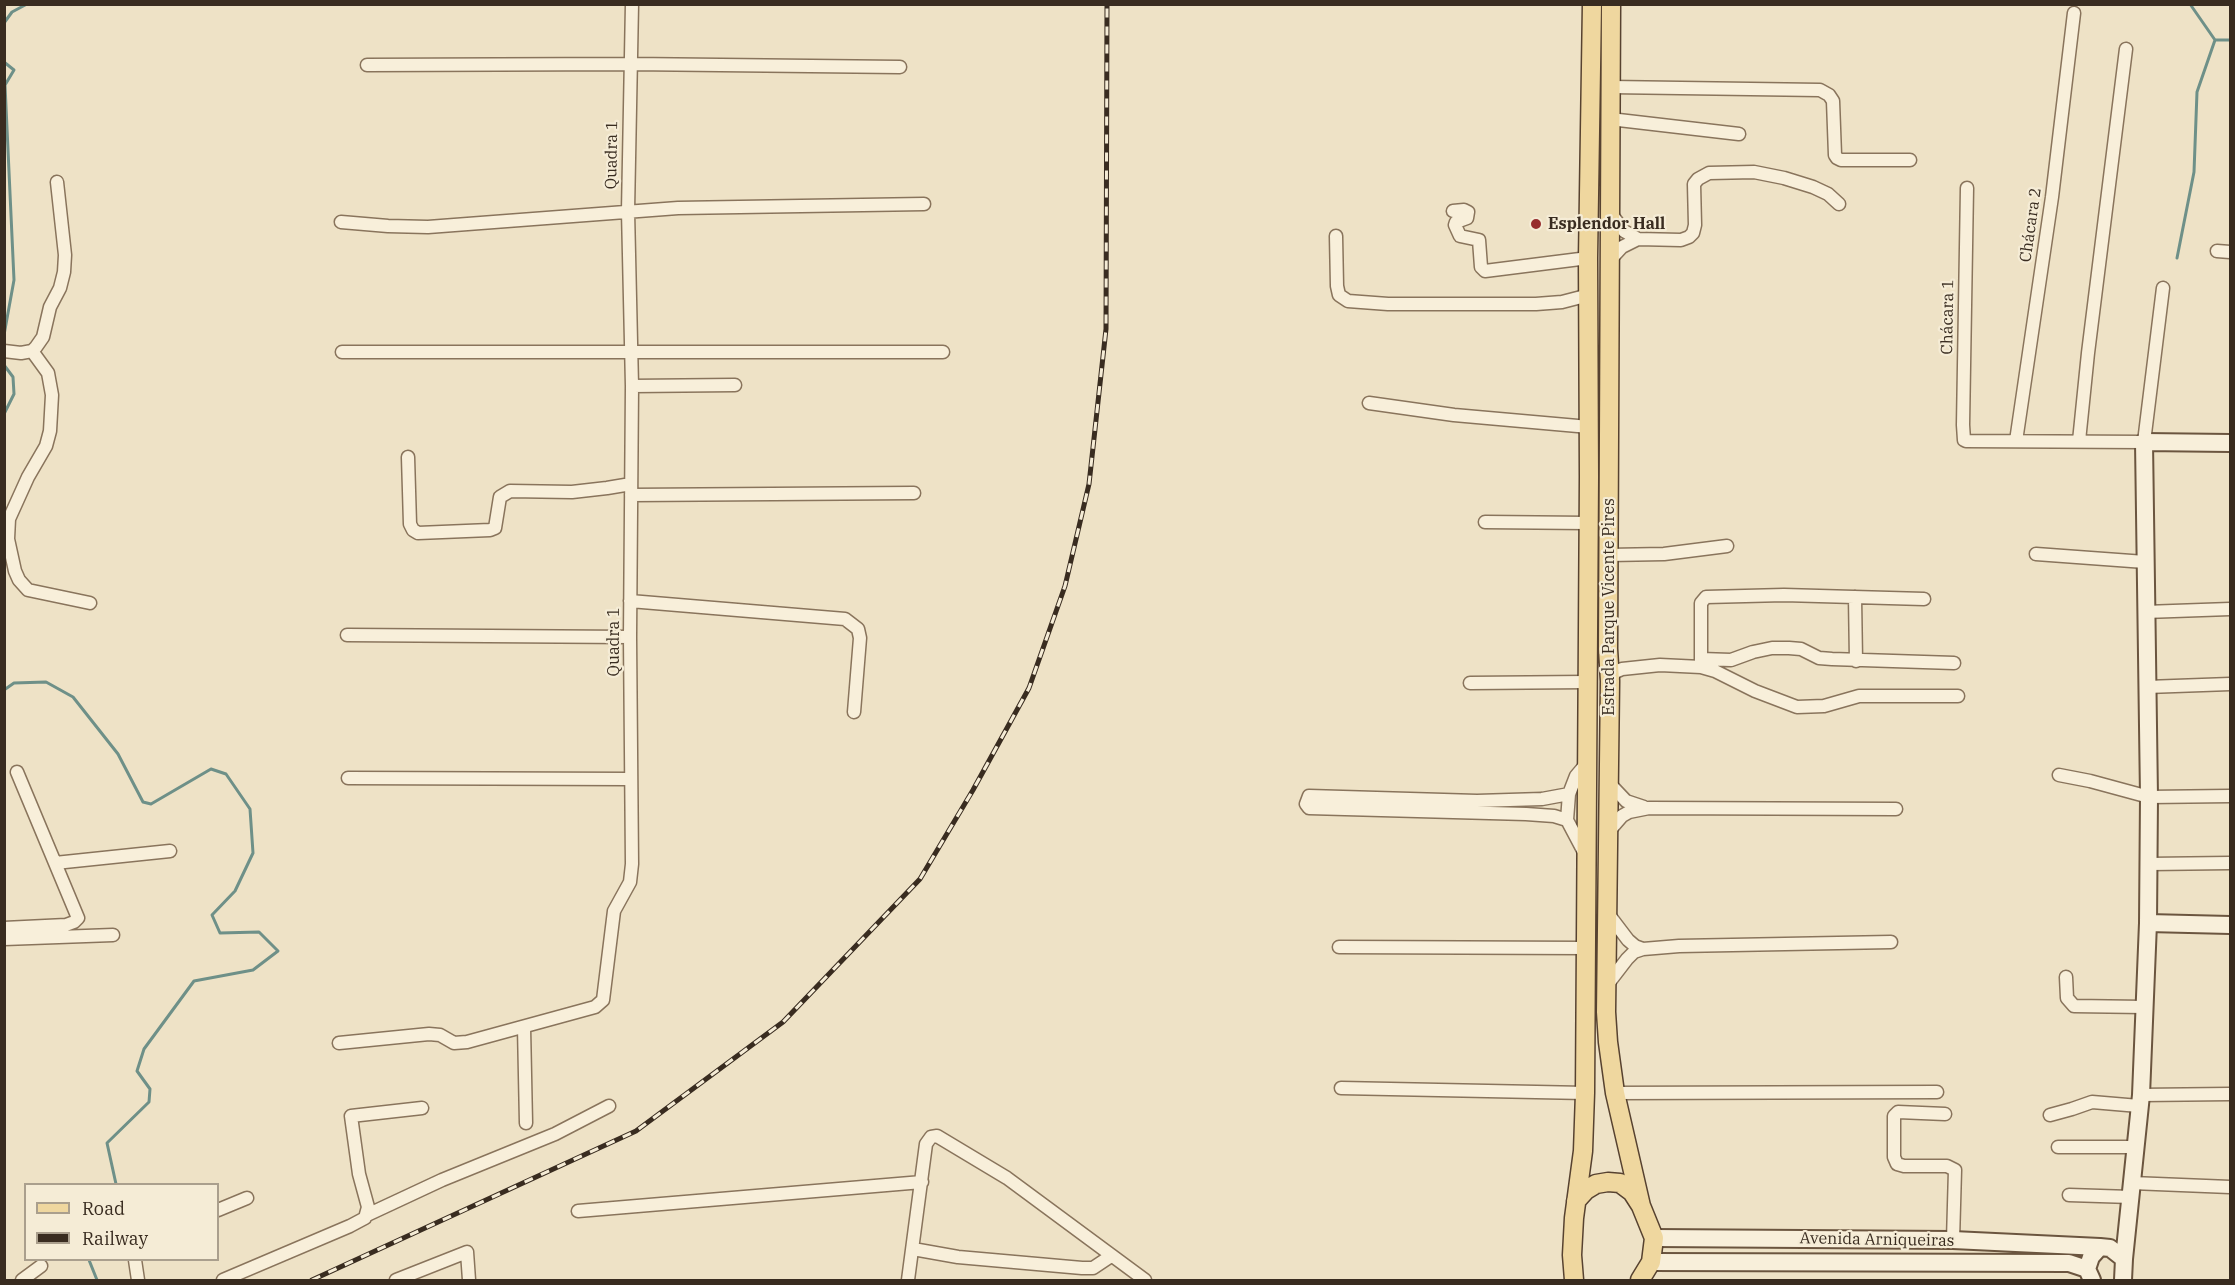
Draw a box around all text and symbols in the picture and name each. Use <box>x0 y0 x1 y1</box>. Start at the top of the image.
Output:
street label: Quadra 1 <box>602 120 622 190</box>
street label: Chácara 2 <box>2016 186 2046 264</box>
place label: Esplendor Hall <box>1548 214 1665 234</box>
marker: Esplendor Hall <box>1529 217 1543 231</box>
street label: Chácara 1 <box>1938 279 1958 355</box>
street label: Estrada Parque Vicente Pires <box>1599 498 1619 716</box>
street label: Quadra 1 <box>604 608 624 676</box>
legend <box>24 1183 219 1261</box>
text: Road <box>82 1197 125 1220</box>
text: Railway <box>82 1227 148 1250</box>
street label: Avenida Arniqueiras <box>1799 1229 1955 1251</box>

